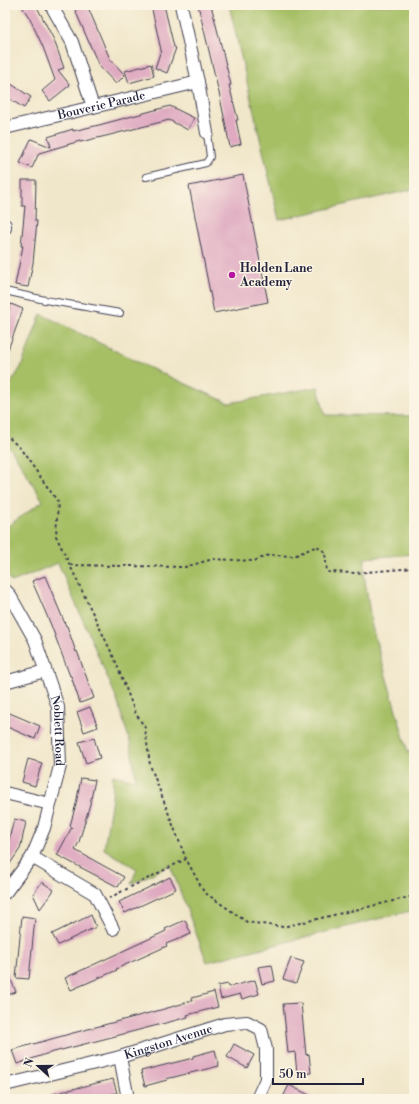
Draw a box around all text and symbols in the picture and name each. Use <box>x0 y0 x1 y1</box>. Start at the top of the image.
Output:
street label: Bouverie Parade <box>55 88 147 123</box>
place label: Holden Lane Academy <box>239 261 313 290</box>
marker: Holden Lane Academy <box>227 270 237 280</box>
street label: Noblett Road <box>47 694 67 767</box>
street label: Kingston Avenue <box>123 1021 214 1063</box>
north arrow <box>18 1046 58 1086</box>
text: N <box>22 1056 38 1069</box>
scale bar <box>273 1060 363 1086</box>
text: 50 m <box>279 1067 307 1082</box>

